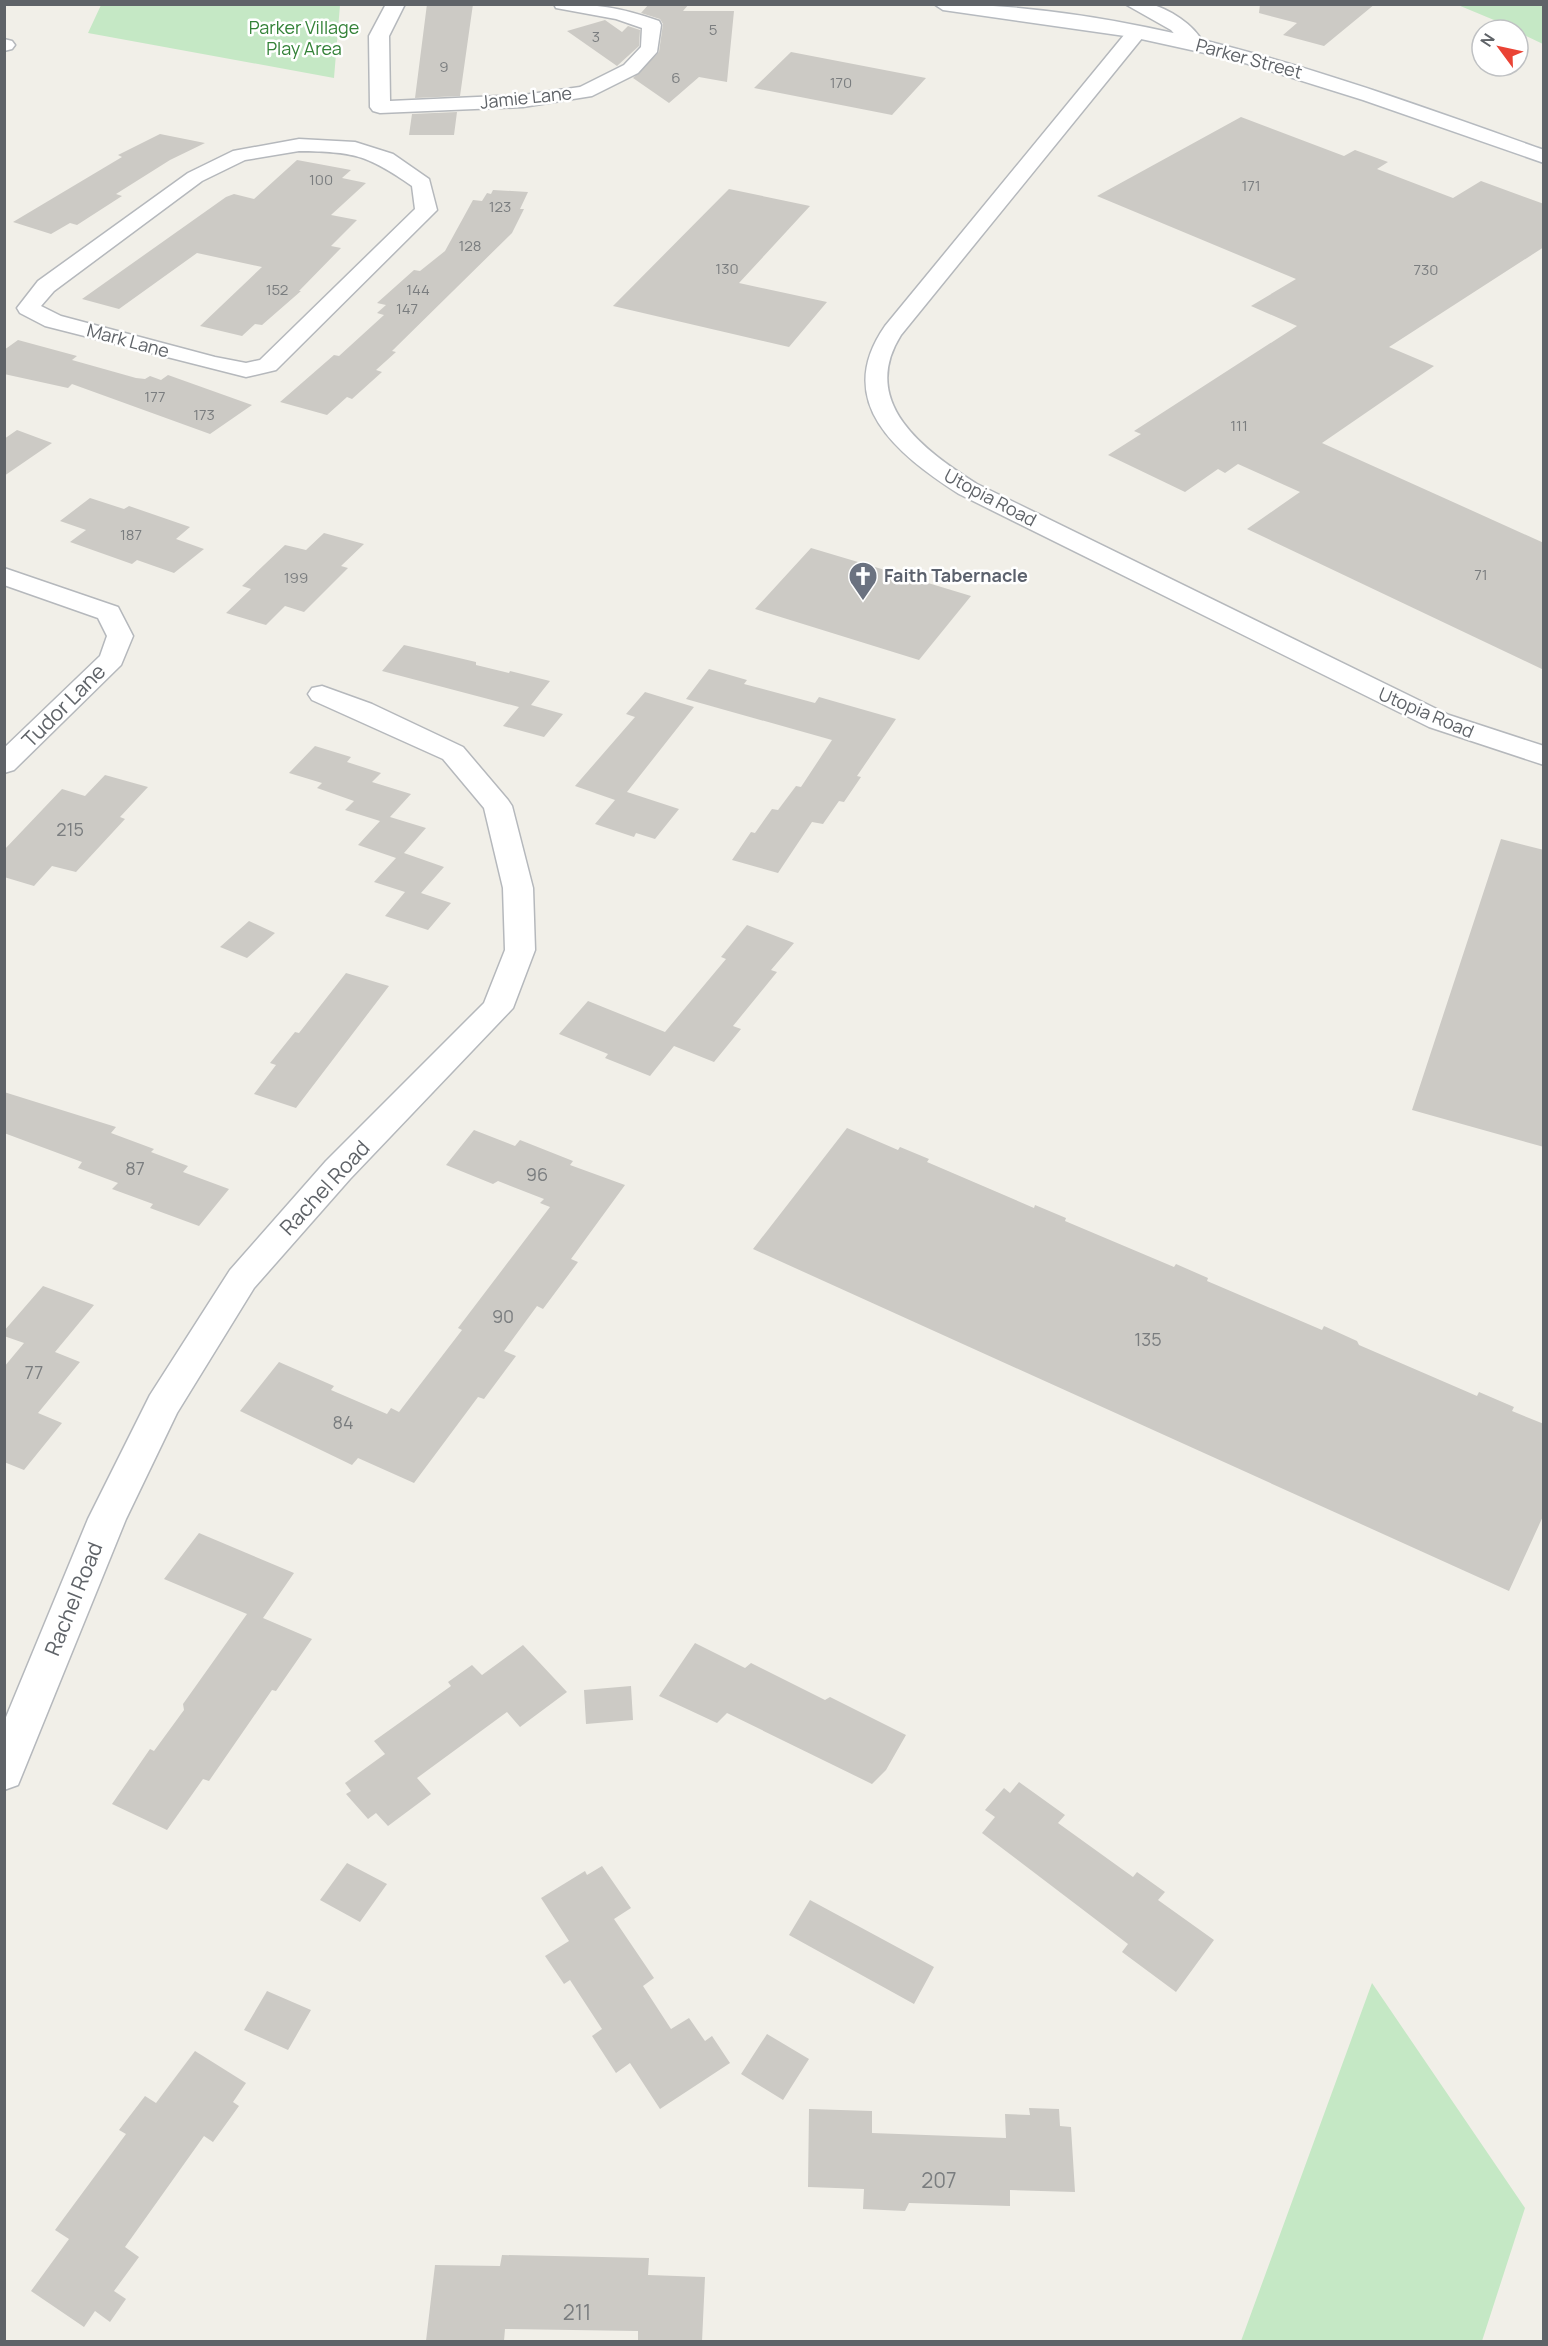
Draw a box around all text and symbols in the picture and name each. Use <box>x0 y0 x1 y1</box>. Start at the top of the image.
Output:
park label: Parker Village Play Area <box>249 15 359 60</box>
north arrow <box>1470 18 1530 78</box>
house number: 5 <box>709 19 717 40</box>
house number: 3 <box>592 26 600 47</box>
text: N <box>1475 29 1500 51</box>
street label: Parker Street <box>1193 32 1305 84</box>
house number: 9 <box>439 56 449 77</box>
house number: 6 <box>671 67 681 88</box>
house number: 170 <box>830 72 852 93</box>
street label: Jamie Lane <box>479 80 573 114</box>
house number: 100 <box>309 169 333 190</box>
house number: 171 <box>1241 175 1261 196</box>
house number: 123 <box>489 196 511 217</box>
house number: 128 <box>458 235 482 256</box>
house number: 130 <box>715 258 739 279</box>
house number: 730 <box>1414 259 1438 280</box>
house number: 152 <box>266 279 288 300</box>
house number: 144 <box>406 279 430 300</box>
house number: 147 <box>396 298 418 319</box>
street label: Mark Lane <box>84 318 172 363</box>
house number: 177 <box>144 386 166 407</box>
house number: 173 <box>193 404 215 425</box>
house number: 111 <box>1230 415 1248 436</box>
street label: Utopia Road <box>940 463 1041 531</box>
house number: 187 <box>120 524 142 545</box>
church icon: Faith Tabernacle <box>847 560 879 602</box>
place label: Faith Tabernacle <box>884 563 1028 587</box>
house number: 71 <box>1474 564 1488 585</box>
house number: 199 <box>284 567 308 588</box>
street label: Tudor Lane <box>15 657 111 753</box>
street label: Utopia Road <box>1375 681 1478 743</box>
house number: 215 <box>56 817 84 841</box>
street label: Rachel Road <box>273 1134 375 1241</box>
house number: 87 <box>125 1156 145 1180</box>
house number: 96 <box>526 1162 548 1186</box>
house number: 90 <box>492 1304 514 1328</box>
house number: 135 <box>1134 1327 1162 1351</box>
house number: 77 <box>25 1360 43 1384</box>
house number: 84 <box>332 1410 354 1434</box>
street label: Rachel Road <box>38 1538 109 1660</box>
house number: 207 <box>921 2166 957 2194</box>
house number: 211 <box>563 2298 591 2326</box>

